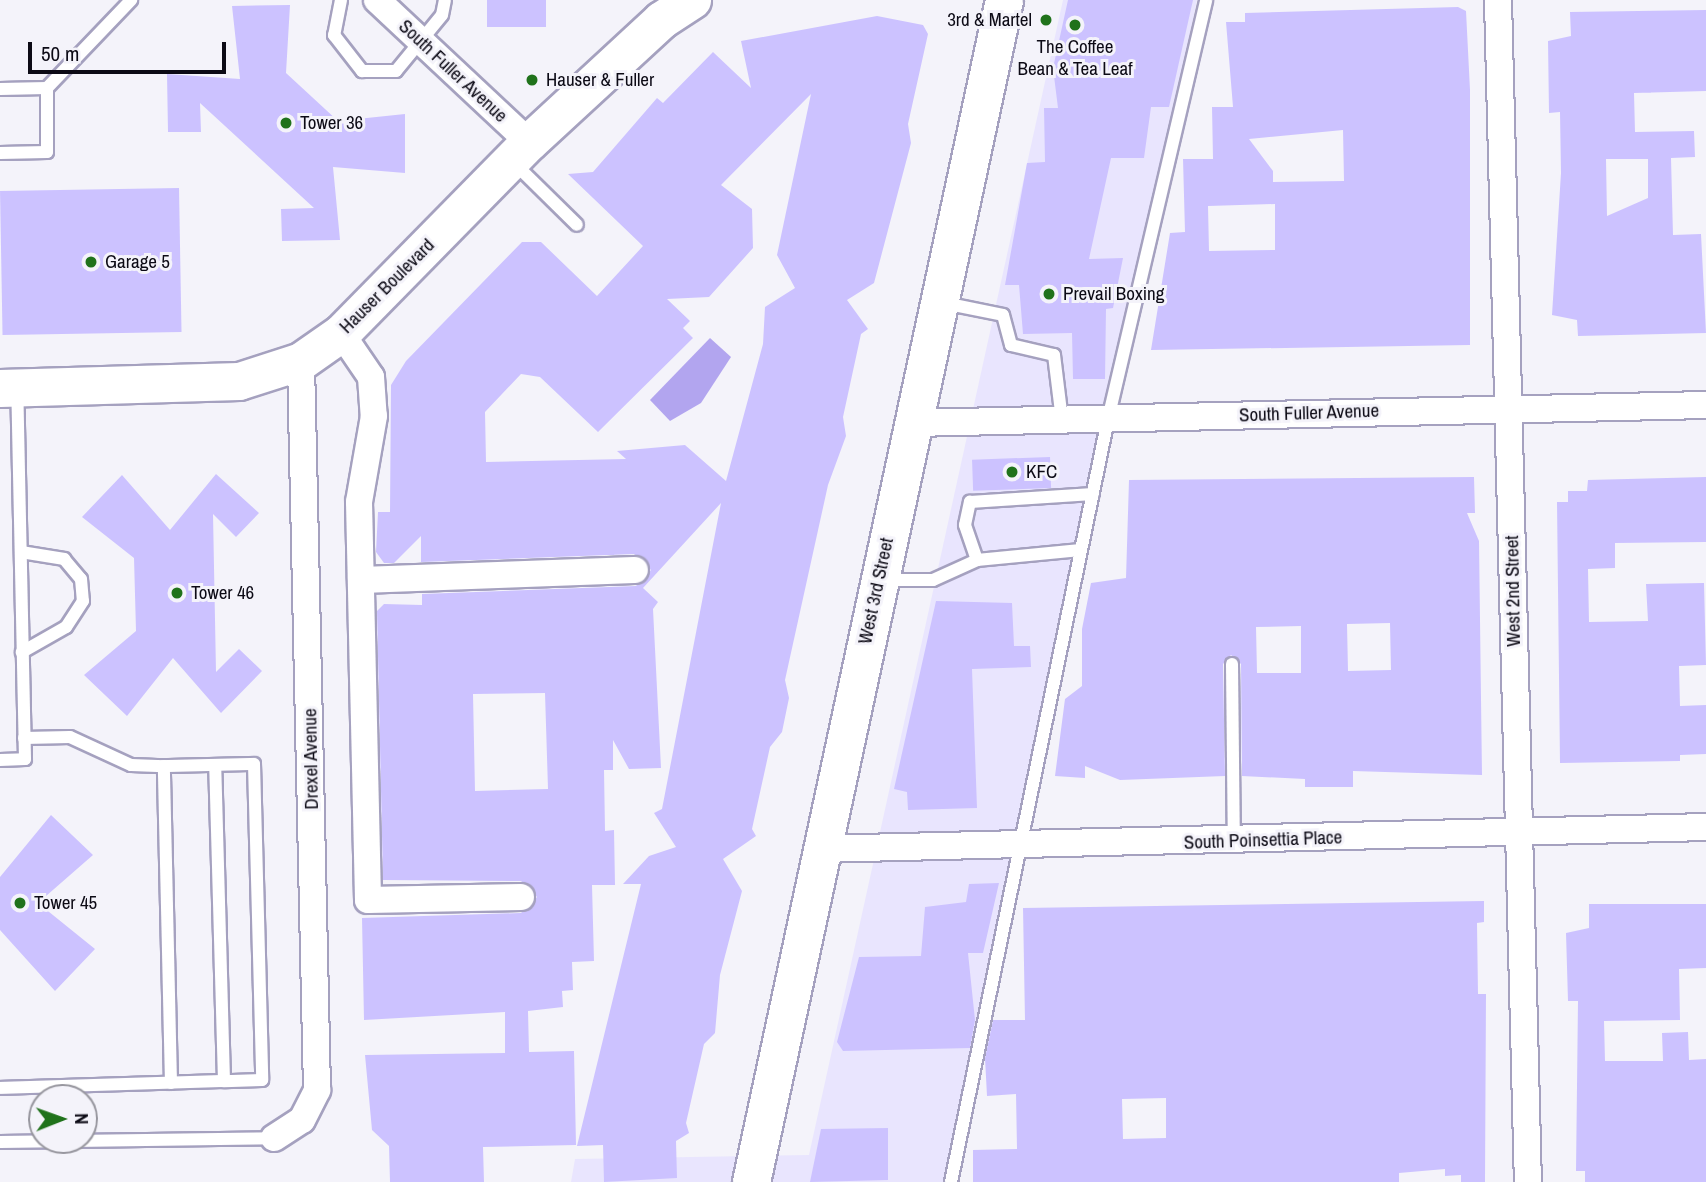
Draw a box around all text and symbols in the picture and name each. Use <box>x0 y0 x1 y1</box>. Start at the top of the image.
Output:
place label: 3rd & Martel <box>947 9 1032 31</box>
marker: 3rd & Martel <box>1038 12 1054 28</box>
street label: South Fuller Avenue <box>394 15 512 127</box>
marker: The Coffee Bean & Tea Leaf <box>1067 17 1083 33</box>
scale bar <box>32 28 229 72</box>
place label: The Coffee Bean & Tea Leaf <box>1017 36 1133 80</box>
text: 50 m <box>41 39 79 68</box>
place label: Hauser & Fuller <box>546 69 654 91</box>
marker: Hauser & Fuller <box>524 72 540 88</box>
place label: Tower 36 <box>300 112 363 134</box>
marker: Tower 36 <box>278 115 294 131</box>
street label: Hauser Boulevard <box>335 234 439 338</box>
place label: Garage 5 <box>105 251 170 273</box>
marker: Garage 5 <box>83 254 99 270</box>
place label: Prevail Boxing <box>1063 283 1164 305</box>
marker: Prevail Boxing <box>1041 286 1057 302</box>
street label: South Fuller Avenue <box>1238 399 1380 427</box>
place label: KFC <box>1026 461 1057 483</box>
marker: KFC <box>1004 464 1020 480</box>
street label: West 2nd Street <box>1501 535 1525 647</box>
street label: West 3rd Street <box>854 536 898 646</box>
place label: Tower 46 <box>191 582 254 604</box>
marker: Tower 46 <box>169 585 185 601</box>
street label: Drexel Avenue <box>299 708 323 810</box>
street label: South Poinsettia Place <box>1183 826 1343 854</box>
place label: Tower 45 <box>34 892 97 914</box>
marker: Tower 45 <box>12 895 28 911</box>
north arrow <box>28 1084 98 1154</box>
text: N <box>69 1113 95 1125</box>

